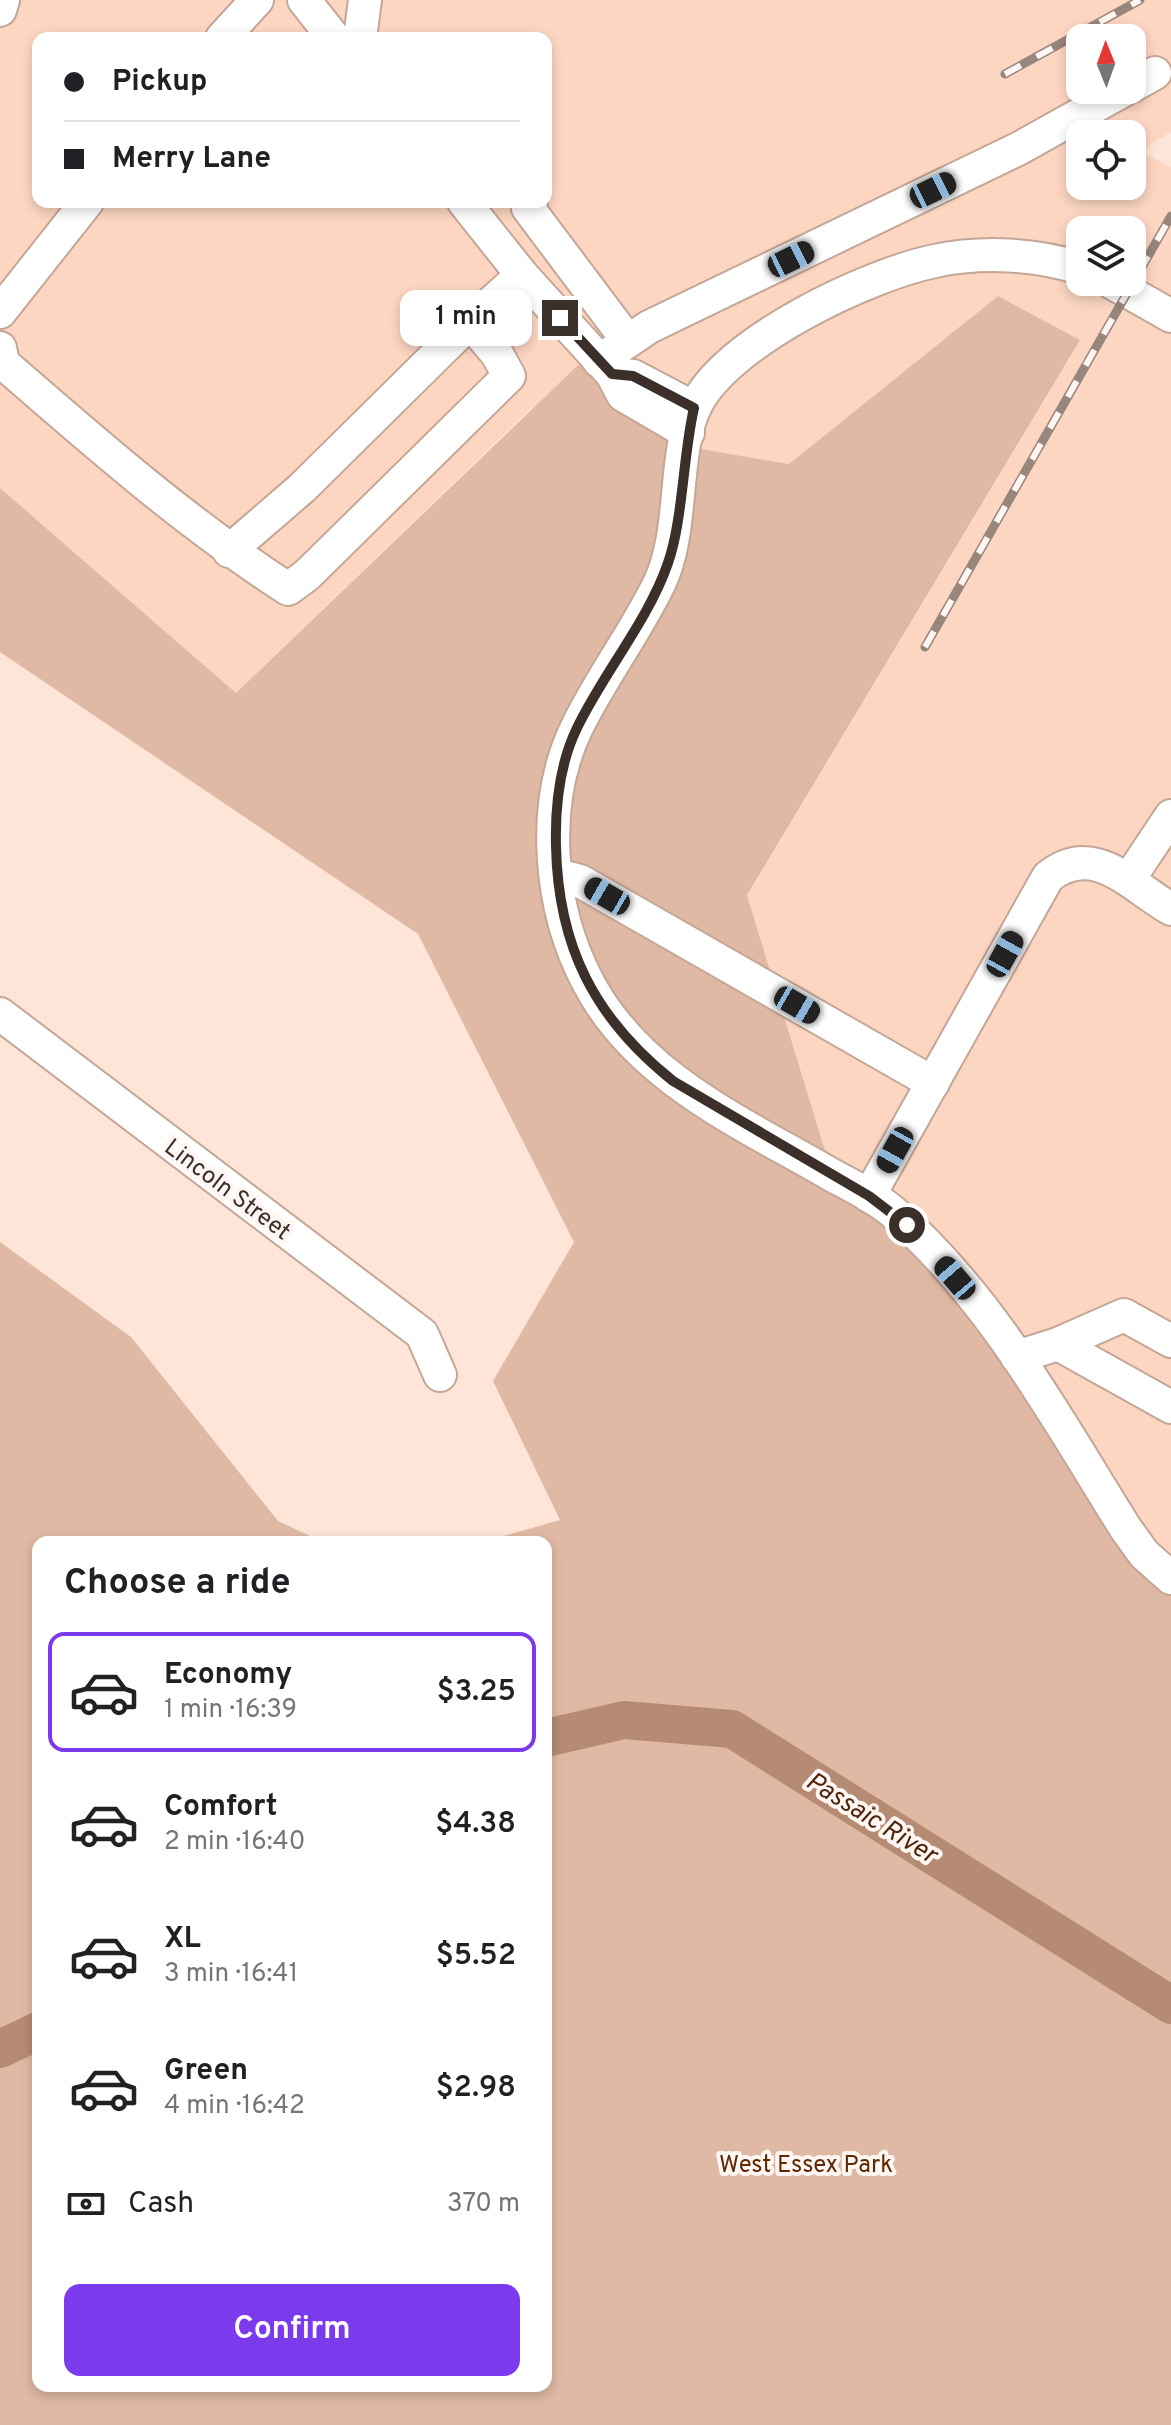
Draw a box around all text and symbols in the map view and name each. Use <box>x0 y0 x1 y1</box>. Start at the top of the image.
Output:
north arrow <box>1066 24 1146 104</box>
map controls <box>1066 24 1146 296</box>
text: Pickup <box>112 64 207 101</box>
button: locate <box>1066 120 1146 200</box>
text: Merry Lane <box>112 141 271 178</box>
car <box>906 169 960 211</box>
button: layers <box>1066 216 1146 296</box>
car <box>764 238 818 280</box>
callout: 1 min <box>400 290 532 346</box>
route end <box>542 300 578 336</box>
text: 1 min <box>435 301 497 334</box>
car <box>580 874 634 918</box>
car <box>983 927 1027 981</box>
car <box>770 983 824 1027</box>
car <box>873 1123 917 1177</box>
street label: Lincoln Street <box>158 1133 296 1248</box>
route start <box>889 1207 925 1243</box>
car <box>930 1252 980 1304</box>
text: Choose a ride <box>64 1561 290 1607</box>
icon: car <box>68 1656 140 1728</box>
text: Economy <box>164 1657 292 1694</box>
text: $3.25 <box>437 1674 516 1711</box>
text: 1 min · 16:39 <box>164 1694 297 1727</box>
water label: Passaic River <box>799 1766 944 1874</box>
icon: car <box>68 1788 140 1860</box>
text: Comfort <box>164 1789 277 1826</box>
text: $4.38 <box>435 1806 516 1843</box>
text: 2 min · 16:40 <box>164 1826 305 1859</box>
icon: car <box>68 1920 140 1992</box>
text: XL <box>164 1921 201 1958</box>
text: $5.52 <box>436 1938 516 1975</box>
text: 3 min · 16:41 <box>164 1958 298 1991</box>
icon: car <box>68 2052 140 2124</box>
text: Green <box>164 2053 248 2090</box>
text: $2.98 <box>436 2070 516 2107</box>
text: 4 min · 16:42 <box>164 2090 305 2123</box>
park label: West Essex Park <box>719 2151 893 2181</box>
icon: cash <box>64 2182 108 2226</box>
text: Cash <box>128 2186 194 2223</box>
text: 370 m <box>447 2188 520 2221</box>
button: Confirm <box>64 2284 520 2376</box>

